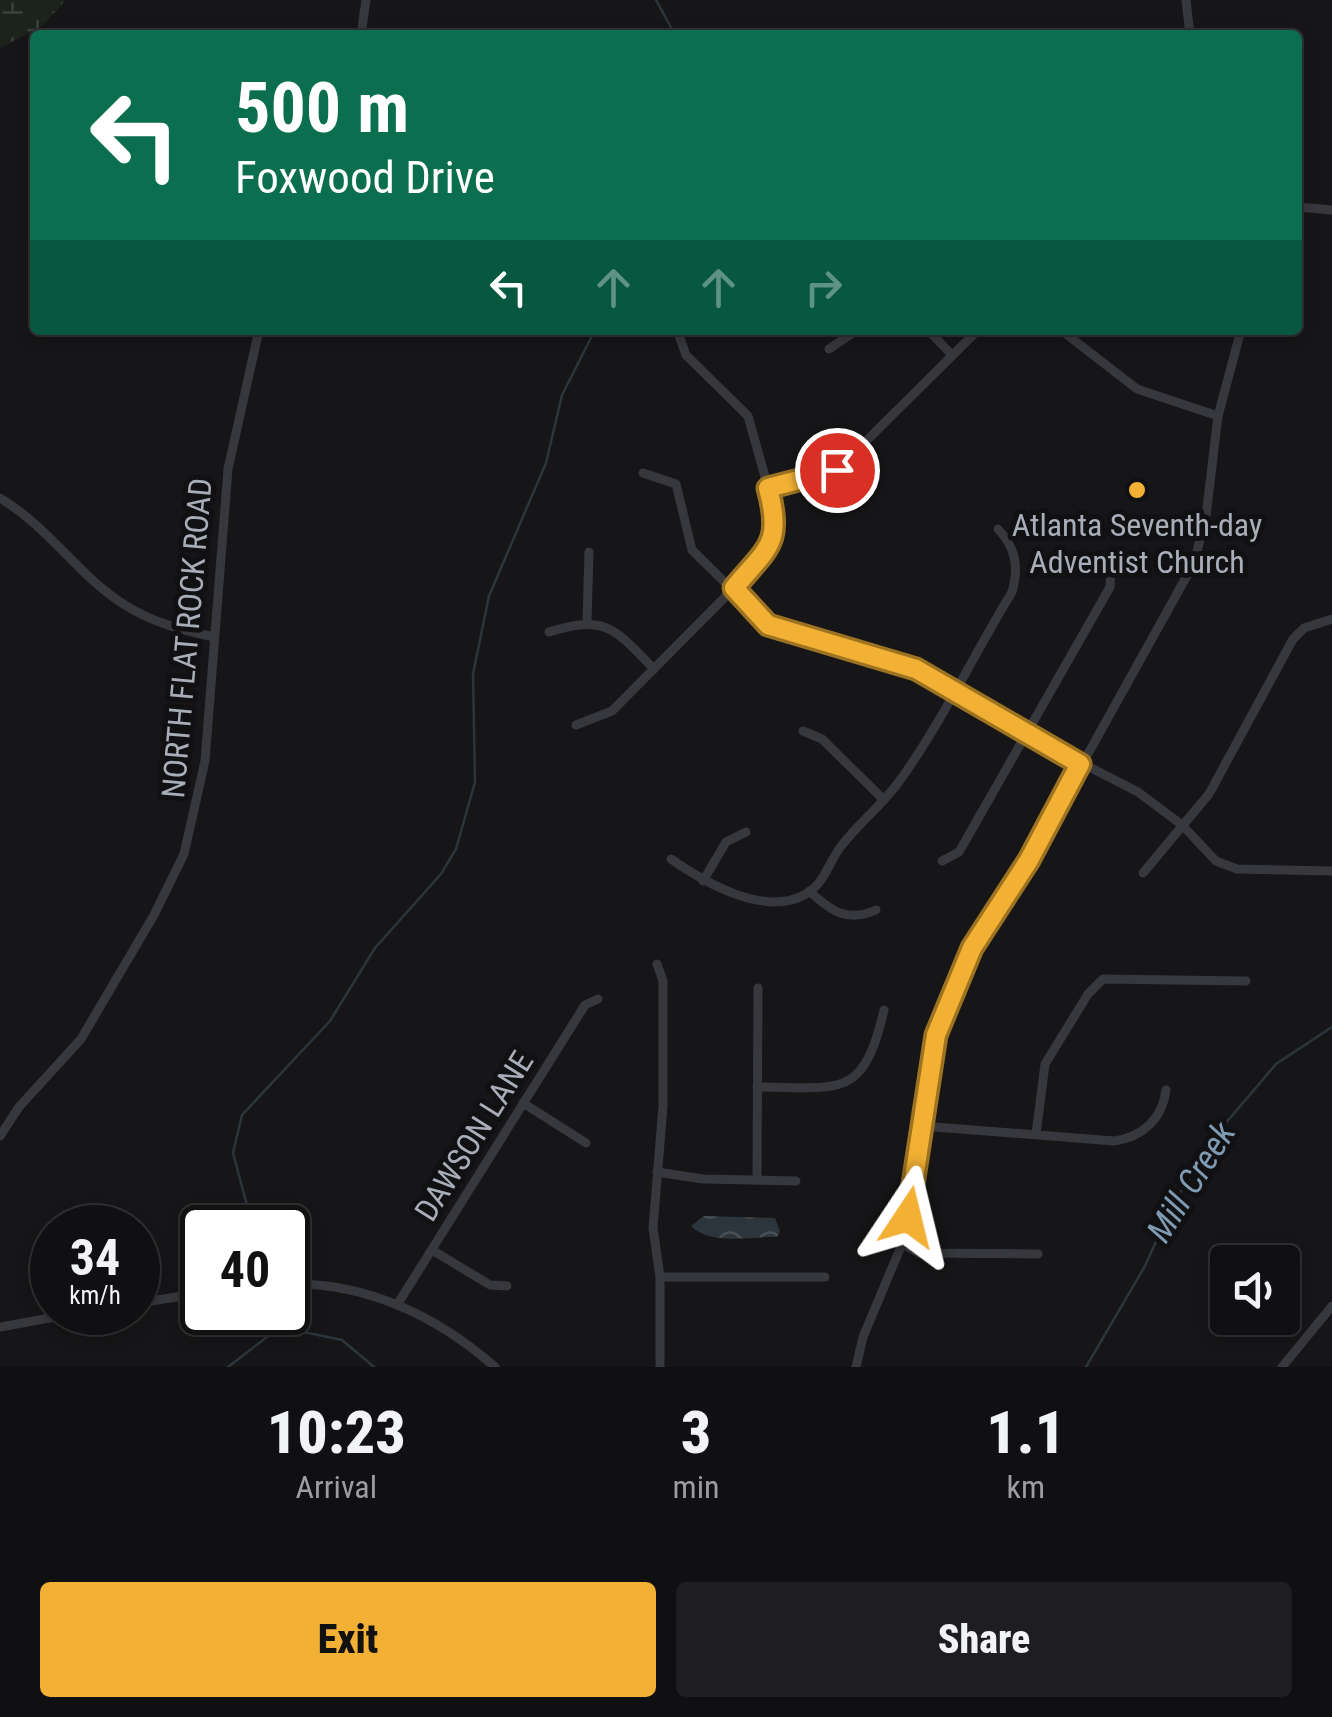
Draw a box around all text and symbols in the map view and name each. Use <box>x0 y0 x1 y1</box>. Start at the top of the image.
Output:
text: 500 m <box>235 67 409 149</box>
icon: left <box>70 70 200 200</box>
text: Foxwood Drive <box>235 151 495 204</box>
icon: left <box>481 260 536 315</box>
icon: ahead <box>586 260 641 315</box>
icon: ahead <box>691 260 746 315</box>
icon: right <box>796 260 851 315</box>
pin <box>795 428 880 513</box>
icon: arrive <box>810 443 865 498</box>
street label: NORTH FLAT ROCK ROAD <box>154 476 220 800</box>
marker: Atlanta Seventh-day Adventist Church <box>1126 479 1148 501</box>
place label: Atlanta Seventh-day Adventist Church <box>1012 506 1262 581</box>
street label: DAWSON LANE <box>407 1044 541 1228</box>
water label: Mill Creek <box>1139 1114 1245 1250</box>
position arrow <box>856 1165 960 1269</box>
speed limit sign: 40 <box>180 1205 310 1335</box>
text: 34 <box>70 1229 120 1287</box>
map controls <box>1210 1245 1300 1335</box>
button: sound <box>1210 1245 1300 1335</box>
text: km/h <box>69 1281 121 1310</box>
text: 10:23 <box>267 1397 406 1468</box>
text: 3 <box>681 1397 711 1468</box>
text: 1.1 <box>986 1397 1065 1468</box>
text: Arrival <box>296 1468 377 1506</box>
text: min <box>673 1468 720 1506</box>
text: km <box>1007 1468 1045 1506</box>
button: Exit <box>40 1582 656 1697</box>
button: Share <box>676 1582 1292 1697</box>

